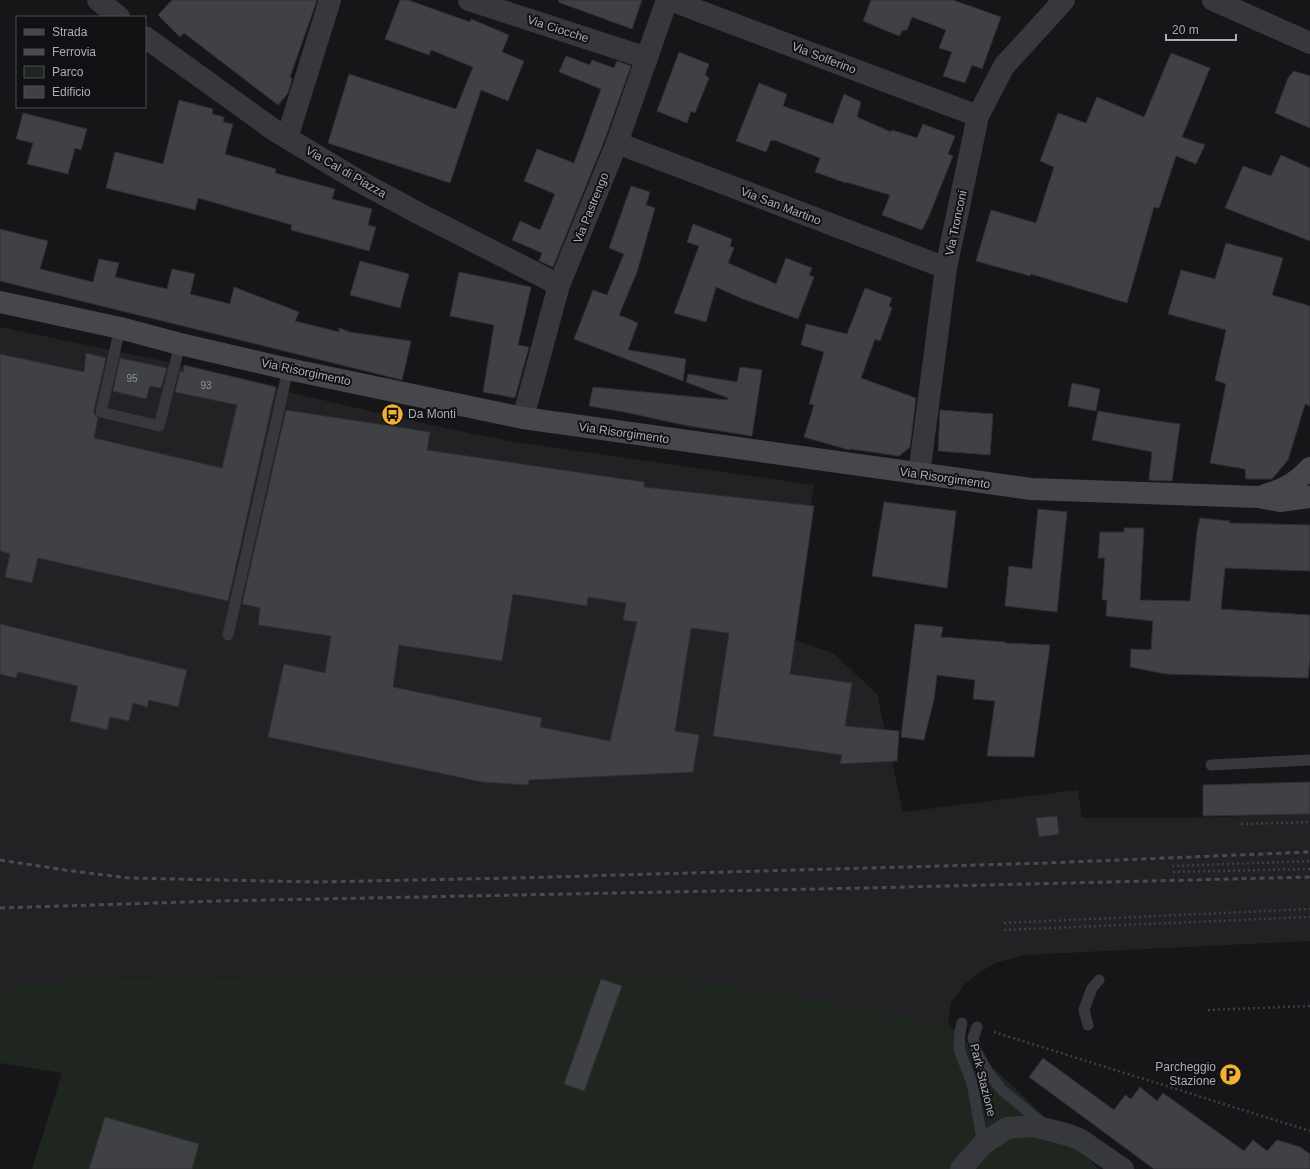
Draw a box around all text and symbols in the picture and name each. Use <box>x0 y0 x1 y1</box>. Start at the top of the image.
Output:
street label: Via Ciocche <box>525 12 591 46</box>
legend <box>16 16 146 108</box>
scale bar <box>1166 16 1236 42</box>
text: 20 m <box>1172 23 1199 37</box>
text: Strada <box>52 25 88 39</box>
street label: Via Solferino <box>790 39 858 77</box>
text: Ferrovia <box>52 45 96 59</box>
text: Parco <box>52 65 84 79</box>
text: Edificio <box>52 85 91 99</box>
street label: Via Cal di Piazza <box>303 143 389 201</box>
street label: Via Pastrengo <box>570 170 612 245</box>
street label: Via San Martino <box>739 184 824 228</box>
street label: Via Tronconi <box>942 189 970 257</box>
street label: Via Risorgimento <box>260 356 352 388</box>
house number: 95 <box>126 373 138 384</box>
house number: 93 <box>200 380 212 391</box>
bus stop icon: Da Monti <box>379 401 405 427</box>
place label: Da Monti <box>408 407 456 421</box>
street label: Via Risorgimento <box>578 420 670 446</box>
street label: Via Risorgimento <box>899 465 991 491</box>
street label: Park Stazione <box>967 1042 999 1118</box>
place label: Parcheggio Stazione <box>1155 1060 1216 1088</box>
parking icon: Parcheggio Stazione <box>1218 1061 1244 1087</box>

